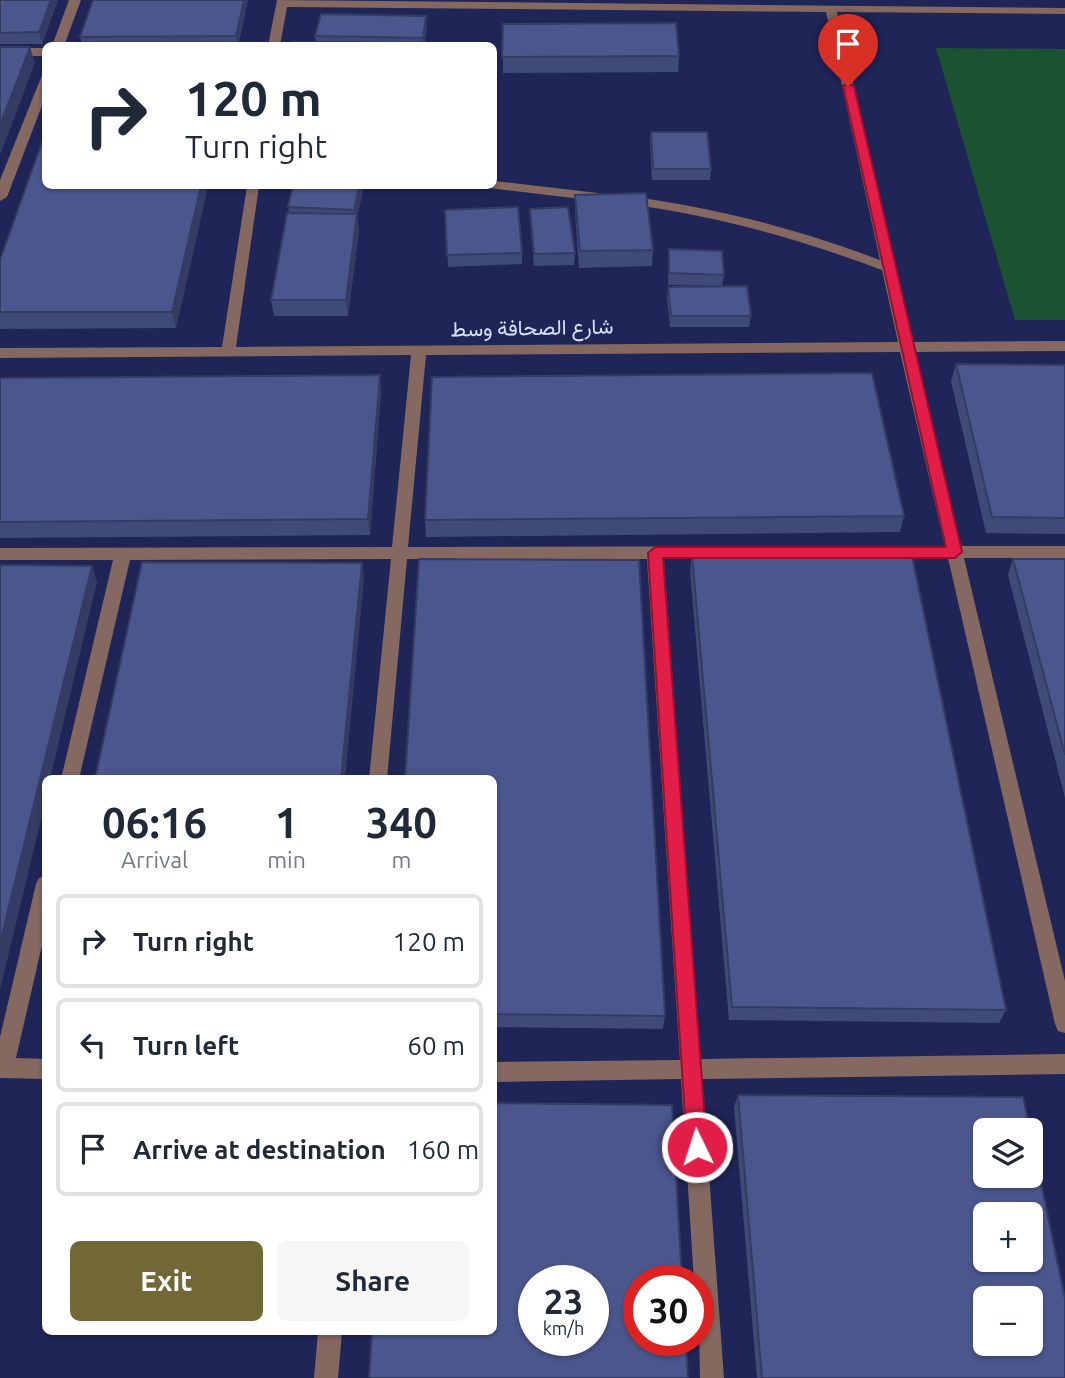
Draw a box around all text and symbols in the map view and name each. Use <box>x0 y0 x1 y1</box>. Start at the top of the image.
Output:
pin <box>818 14 878 86</box>
icon: arrive <box>829 25 867 63</box>
icon: right <box>70 70 161 161</box>
text: 120 m <box>185 70 322 125</box>
text: Turn right <box>185 128 327 164</box>
street label: شارع الصحافة وسط <box>450 314 614 343</box>
text: 06:16 <box>102 799 207 846</box>
text: 1 <box>275 799 298 846</box>
text: 340 <box>366 799 437 846</box>
text: Arrival <box>121 847 188 872</box>
text: min <box>267 847 306 872</box>
text: m <box>391 847 411 872</box>
icon: right <box>74 922 112 960</box>
text: Turn right <box>133 927 254 956</box>
text: 120 m <box>393 927 465 956</box>
icon: left <box>74 1026 112 1064</box>
text: Turn left <box>133 1031 239 1060</box>
text: 60 m <box>407 1031 465 1060</box>
position arrow <box>660 1110 734 1184</box>
map controls <box>973 1118 1043 1356</box>
button: layers <box>973 1118 1043 1188</box>
icon: arrive <box>74 1130 112 1168</box>
text: Arrive at destination <box>133 1135 386 1164</box>
text: 160 m <box>407 1135 479 1164</box>
button: + <box>973 1202 1043 1272</box>
button: Exit <box>70 1241 263 1321</box>
button: Share <box>277 1241 469 1321</box>
speed limit sign: 30 <box>623 1265 714 1356</box>
text: 23 <box>544 1281 583 1321</box>
button: − <box>973 1286 1043 1356</box>
text: km/h <box>543 1318 584 1338</box>

